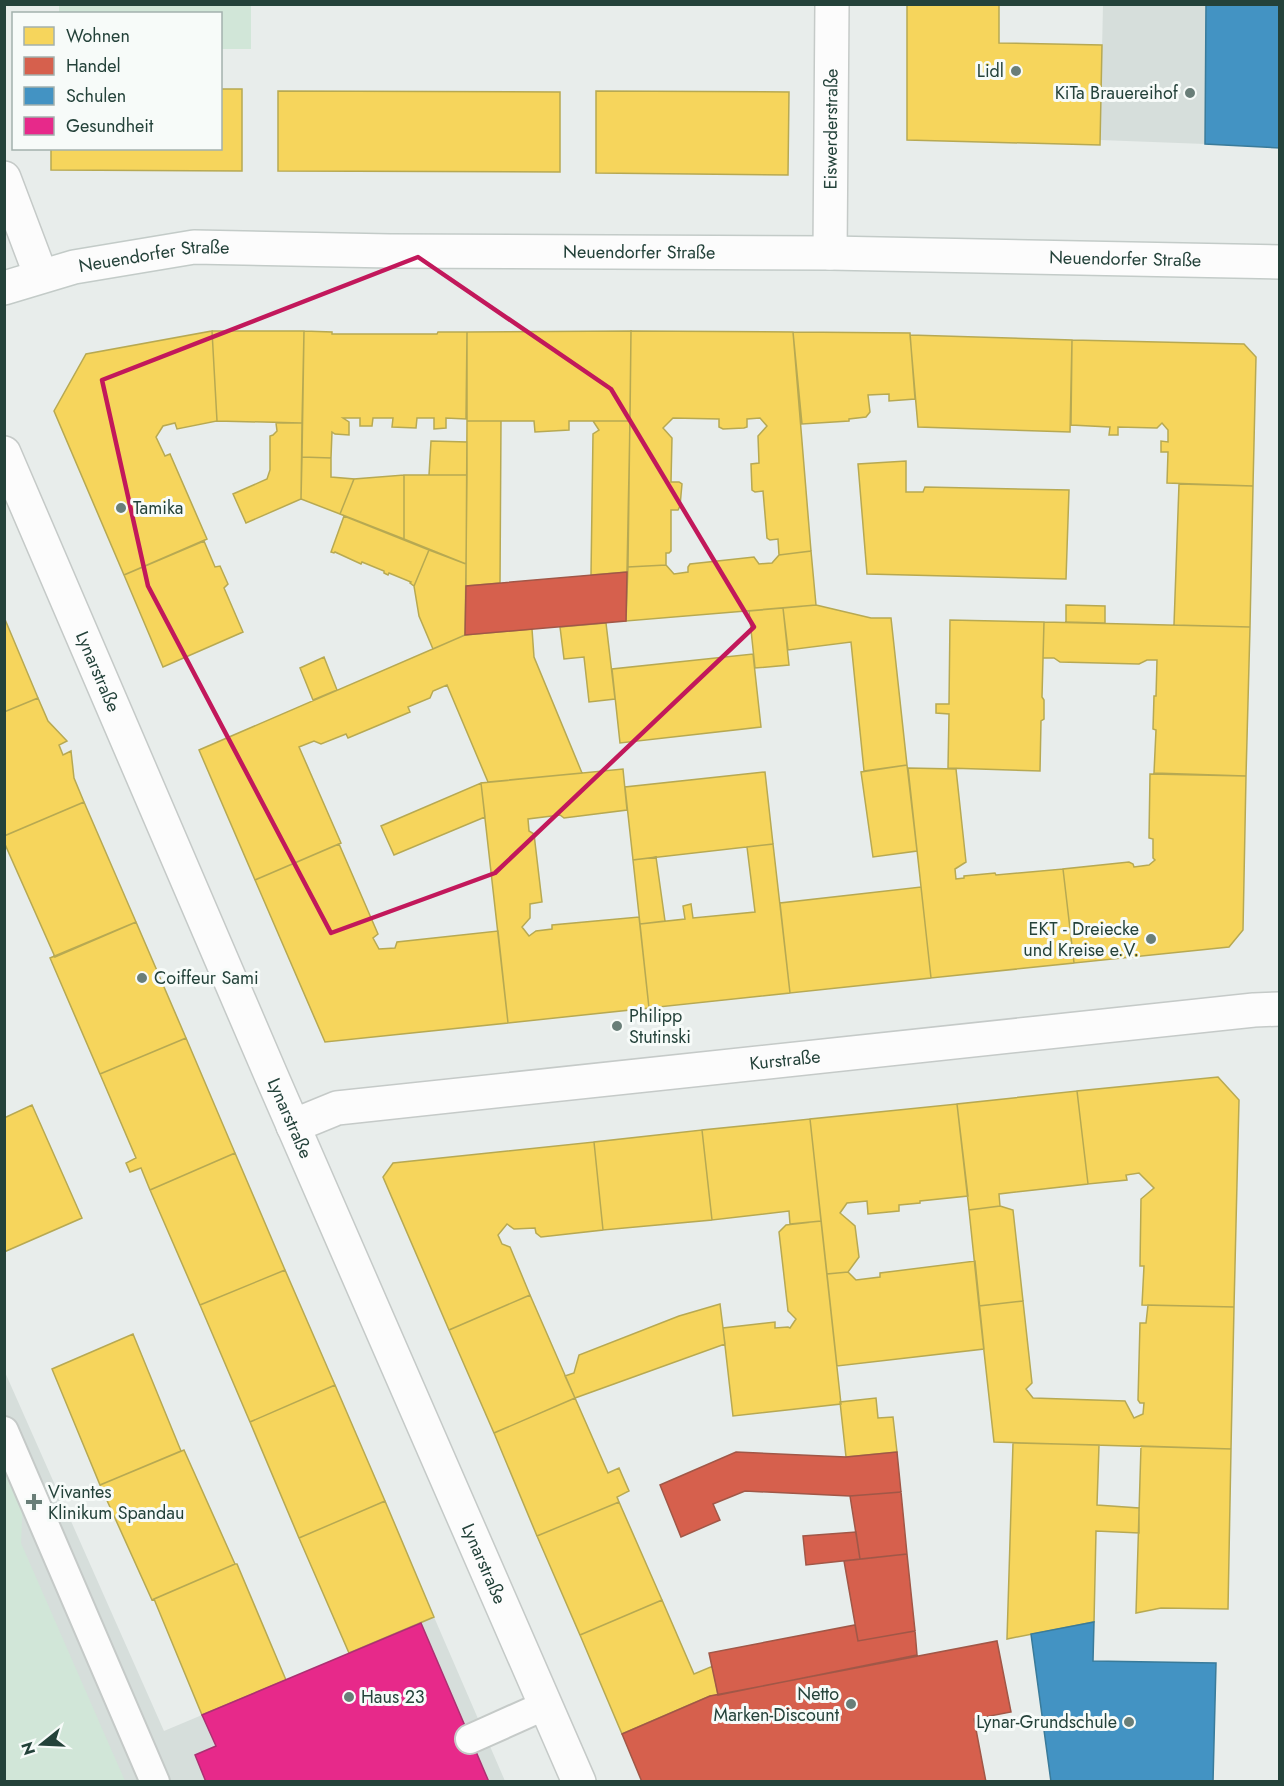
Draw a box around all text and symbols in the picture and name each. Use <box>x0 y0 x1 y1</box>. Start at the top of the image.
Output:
legend <box>12 12 222 150</box>
text: Wohnen <box>66 23 130 49</box>
text: Handel <box>66 53 121 79</box>
place label: Lidl <box>977 58 1004 84</box>
marker: Lidl <box>1009 64 1023 78</box>
street label: Eiswerderstraße <box>818 68 844 190</box>
place label: KiTa Brauereihof <box>1055 80 1179 106</box>
text: Schulen <box>66 83 126 109</box>
marker: KiTa Brauereihof <box>1183 86 1197 100</box>
text: Gesundheit <box>66 113 154 139</box>
street label: Neuendorfer Straße <box>77 234 230 279</box>
street label: Neuendorfer Straße <box>563 239 715 265</box>
street label: Neuendorfer Straße <box>1049 244 1202 273</box>
place label: Tamika <box>133 495 184 521</box>
marker: Tamika <box>114 501 128 515</box>
street label: Lynarstraße <box>69 627 127 716</box>
place label: EKT - Dreiecke und Kreise e.V. <box>1023 916 1139 963</box>
marker: EKT - Dreiecke und Kreise e.V. <box>1144 932 1158 946</box>
place label: Coiffeur Sami <box>154 965 259 991</box>
marker: Coiffeur Sami <box>135 971 149 985</box>
place label: Philipp Stutinski <box>629 1003 691 1050</box>
marker: Philipp Stutinski <box>610 1019 624 1033</box>
street label: Kurstraße <box>748 1043 822 1077</box>
street label: Lynarstraße <box>261 1074 319 1163</box>
place label: Vivantes Klinikum Spandau <box>48 1479 184 1526</box>
marker: Vivantes Klinikum Spandau <box>25 1493 43 1511</box>
street label: Lynarstraße <box>455 1519 513 1608</box>
place label: Netto Marken-Discount <box>714 1681 840 1728</box>
place label: Haus 23 <box>361 1684 425 1710</box>
marker: Haus 23 <box>342 1690 356 1704</box>
marker: Netto Marken-Discount <box>844 1697 858 1711</box>
place label: Lynar-Grundschule <box>976 1709 1117 1735</box>
north arrow <box>12 1714 72 1774</box>
marker: Lynar-Grundschule <box>1122 1715 1136 1729</box>
text: N <box>15 1739 41 1758</box>

